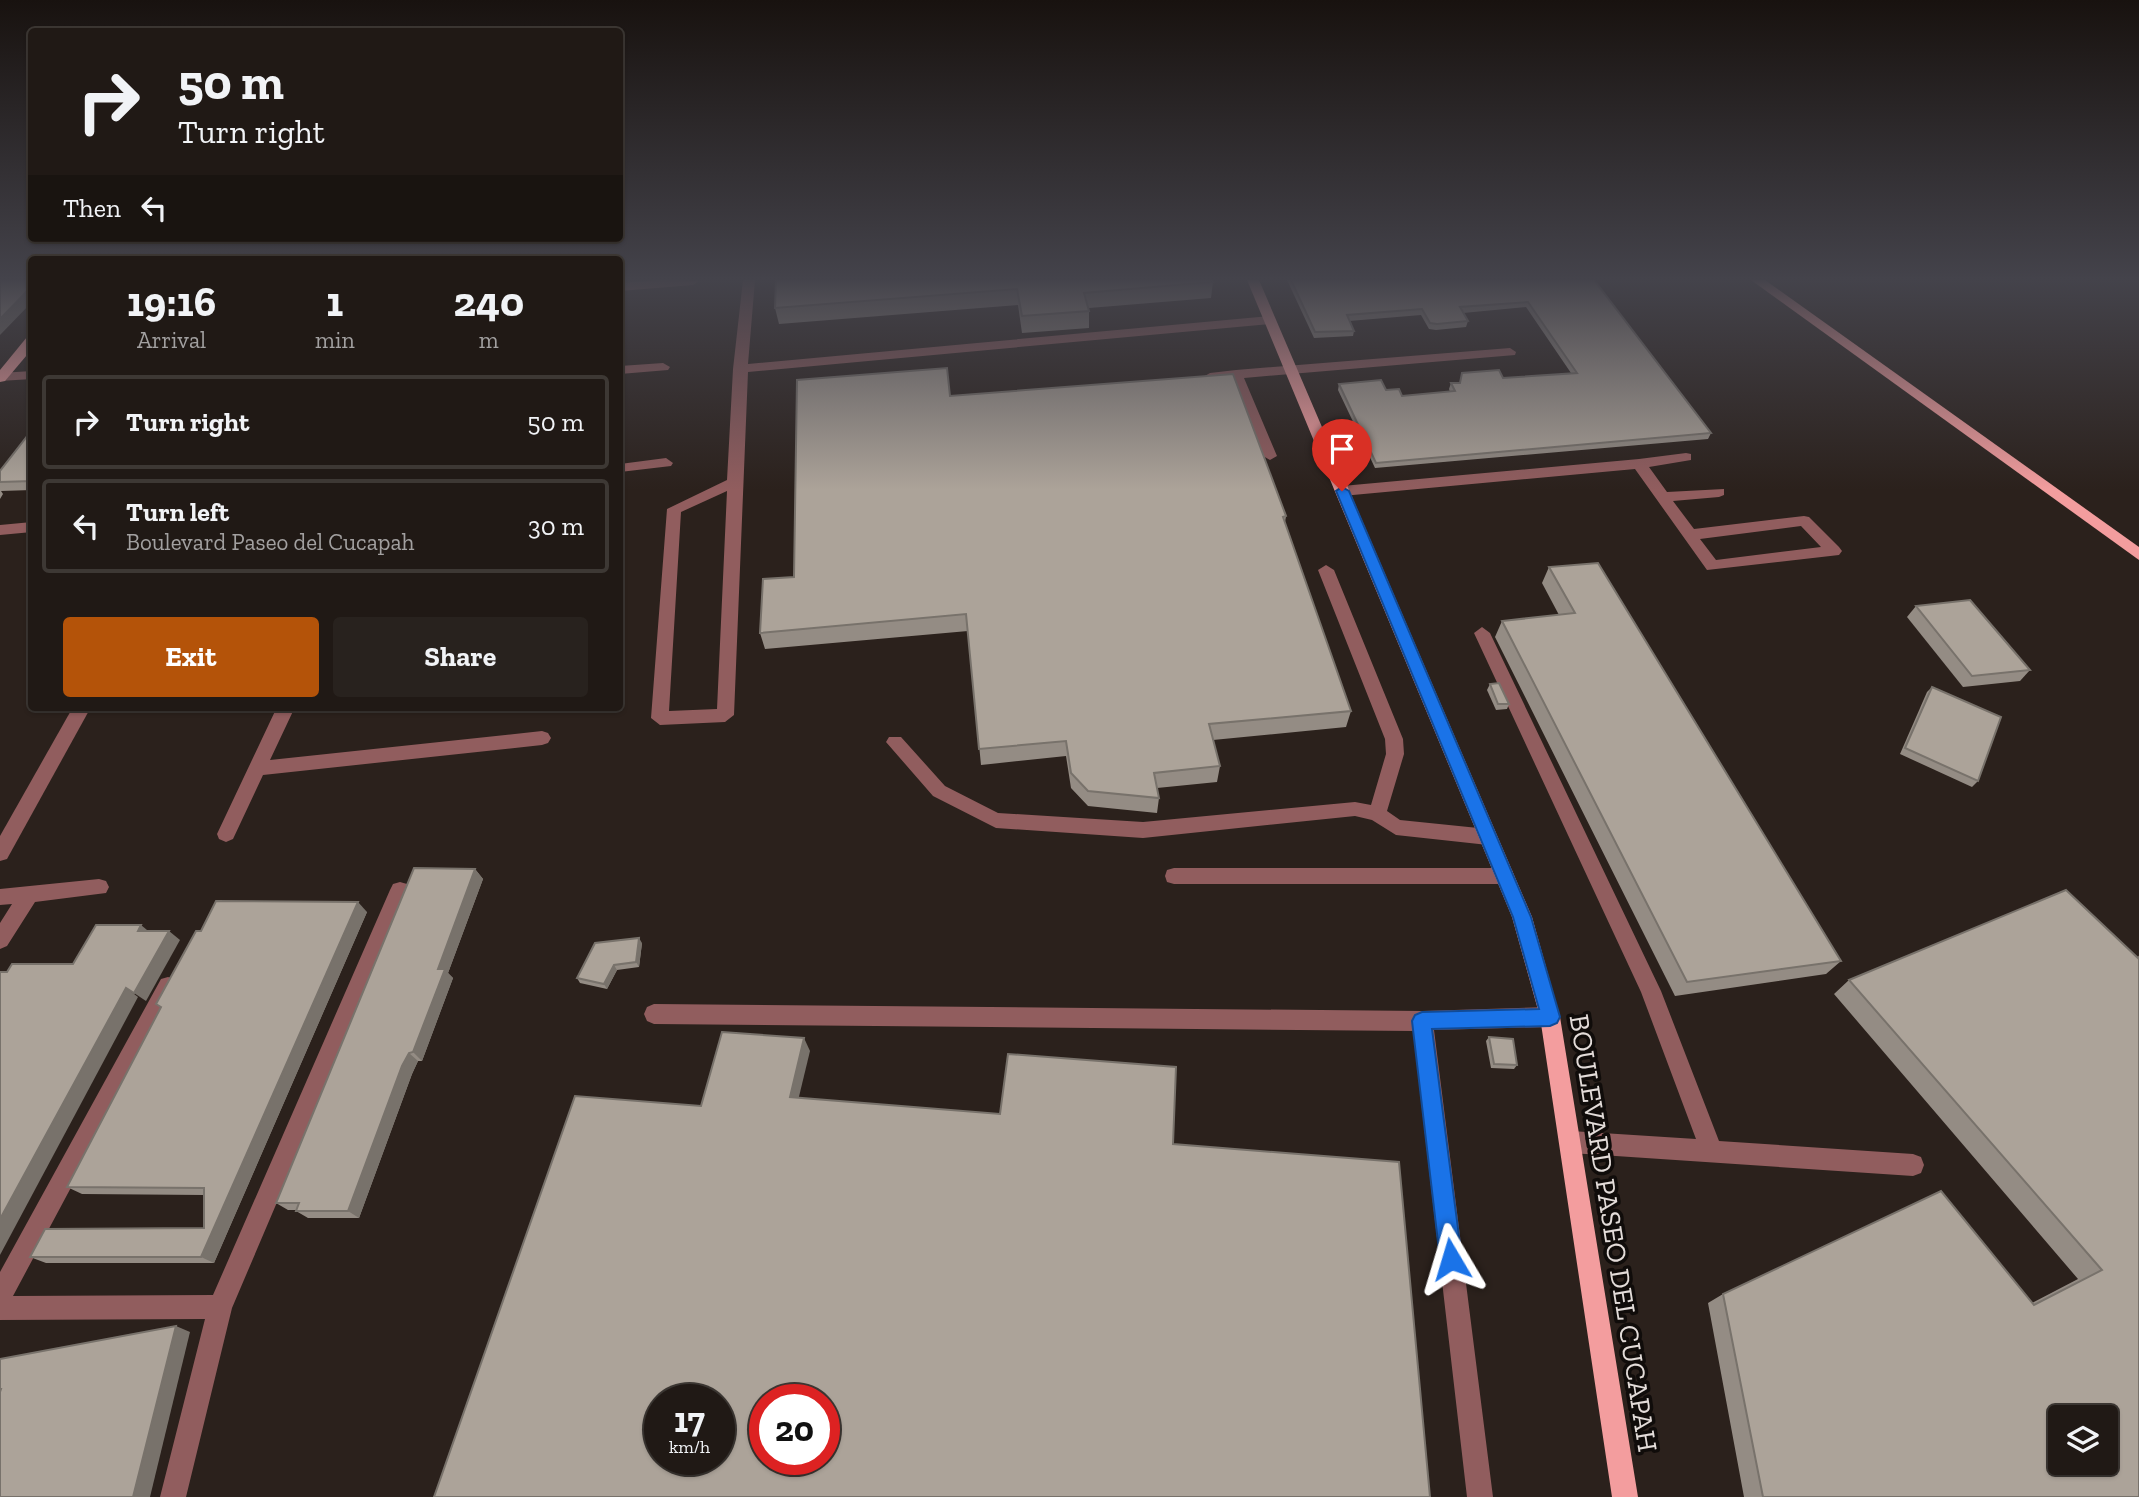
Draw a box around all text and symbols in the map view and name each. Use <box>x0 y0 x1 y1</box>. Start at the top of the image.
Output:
text: 50 m <box>178 53 284 112</box>
icon: right <box>63 56 154 147</box>
text: Turn right <box>178 113 325 151</box>
icon: left <box>135 189 173 227</box>
text: Then <box>63 192 121 224</box>
text: 19:16 <box>127 276 216 327</box>
text: 1 <box>326 276 343 327</box>
text: 240 <box>453 276 524 327</box>
text: Arrival <box>137 326 206 354</box>
text: min <box>315 326 355 354</box>
text: m <box>479 326 499 354</box>
icon: right <box>67 403 105 441</box>
text: Turn right <box>126 406 249 438</box>
text: 50 m <box>527 406 584 438</box>
pin <box>1312 419 1372 491</box>
icon: arrive <box>1323 430 1361 468</box>
text: Turn left <box>126 496 229 528</box>
icon: left <box>67 507 105 545</box>
text: 30 m <box>528 510 584 542</box>
text: Boulevard Paseo del Cucapah <box>126 528 414 556</box>
button: Exit <box>63 617 319 697</box>
button: Share <box>333 617 588 697</box>
street label: BOULEVARD PASEO DEL CUCAPAH <box>1563 1012 1664 1454</box>
position arrow <box>1414 1222 1488 1296</box>
speed limit sign: 20 <box>749 1384 840 1475</box>
text: 17 <box>674 1399 705 1441</box>
map controls <box>2048 1405 2118 1475</box>
button: layers <box>2048 1405 2118 1475</box>
text: km/h <box>669 1436 710 1458</box>

